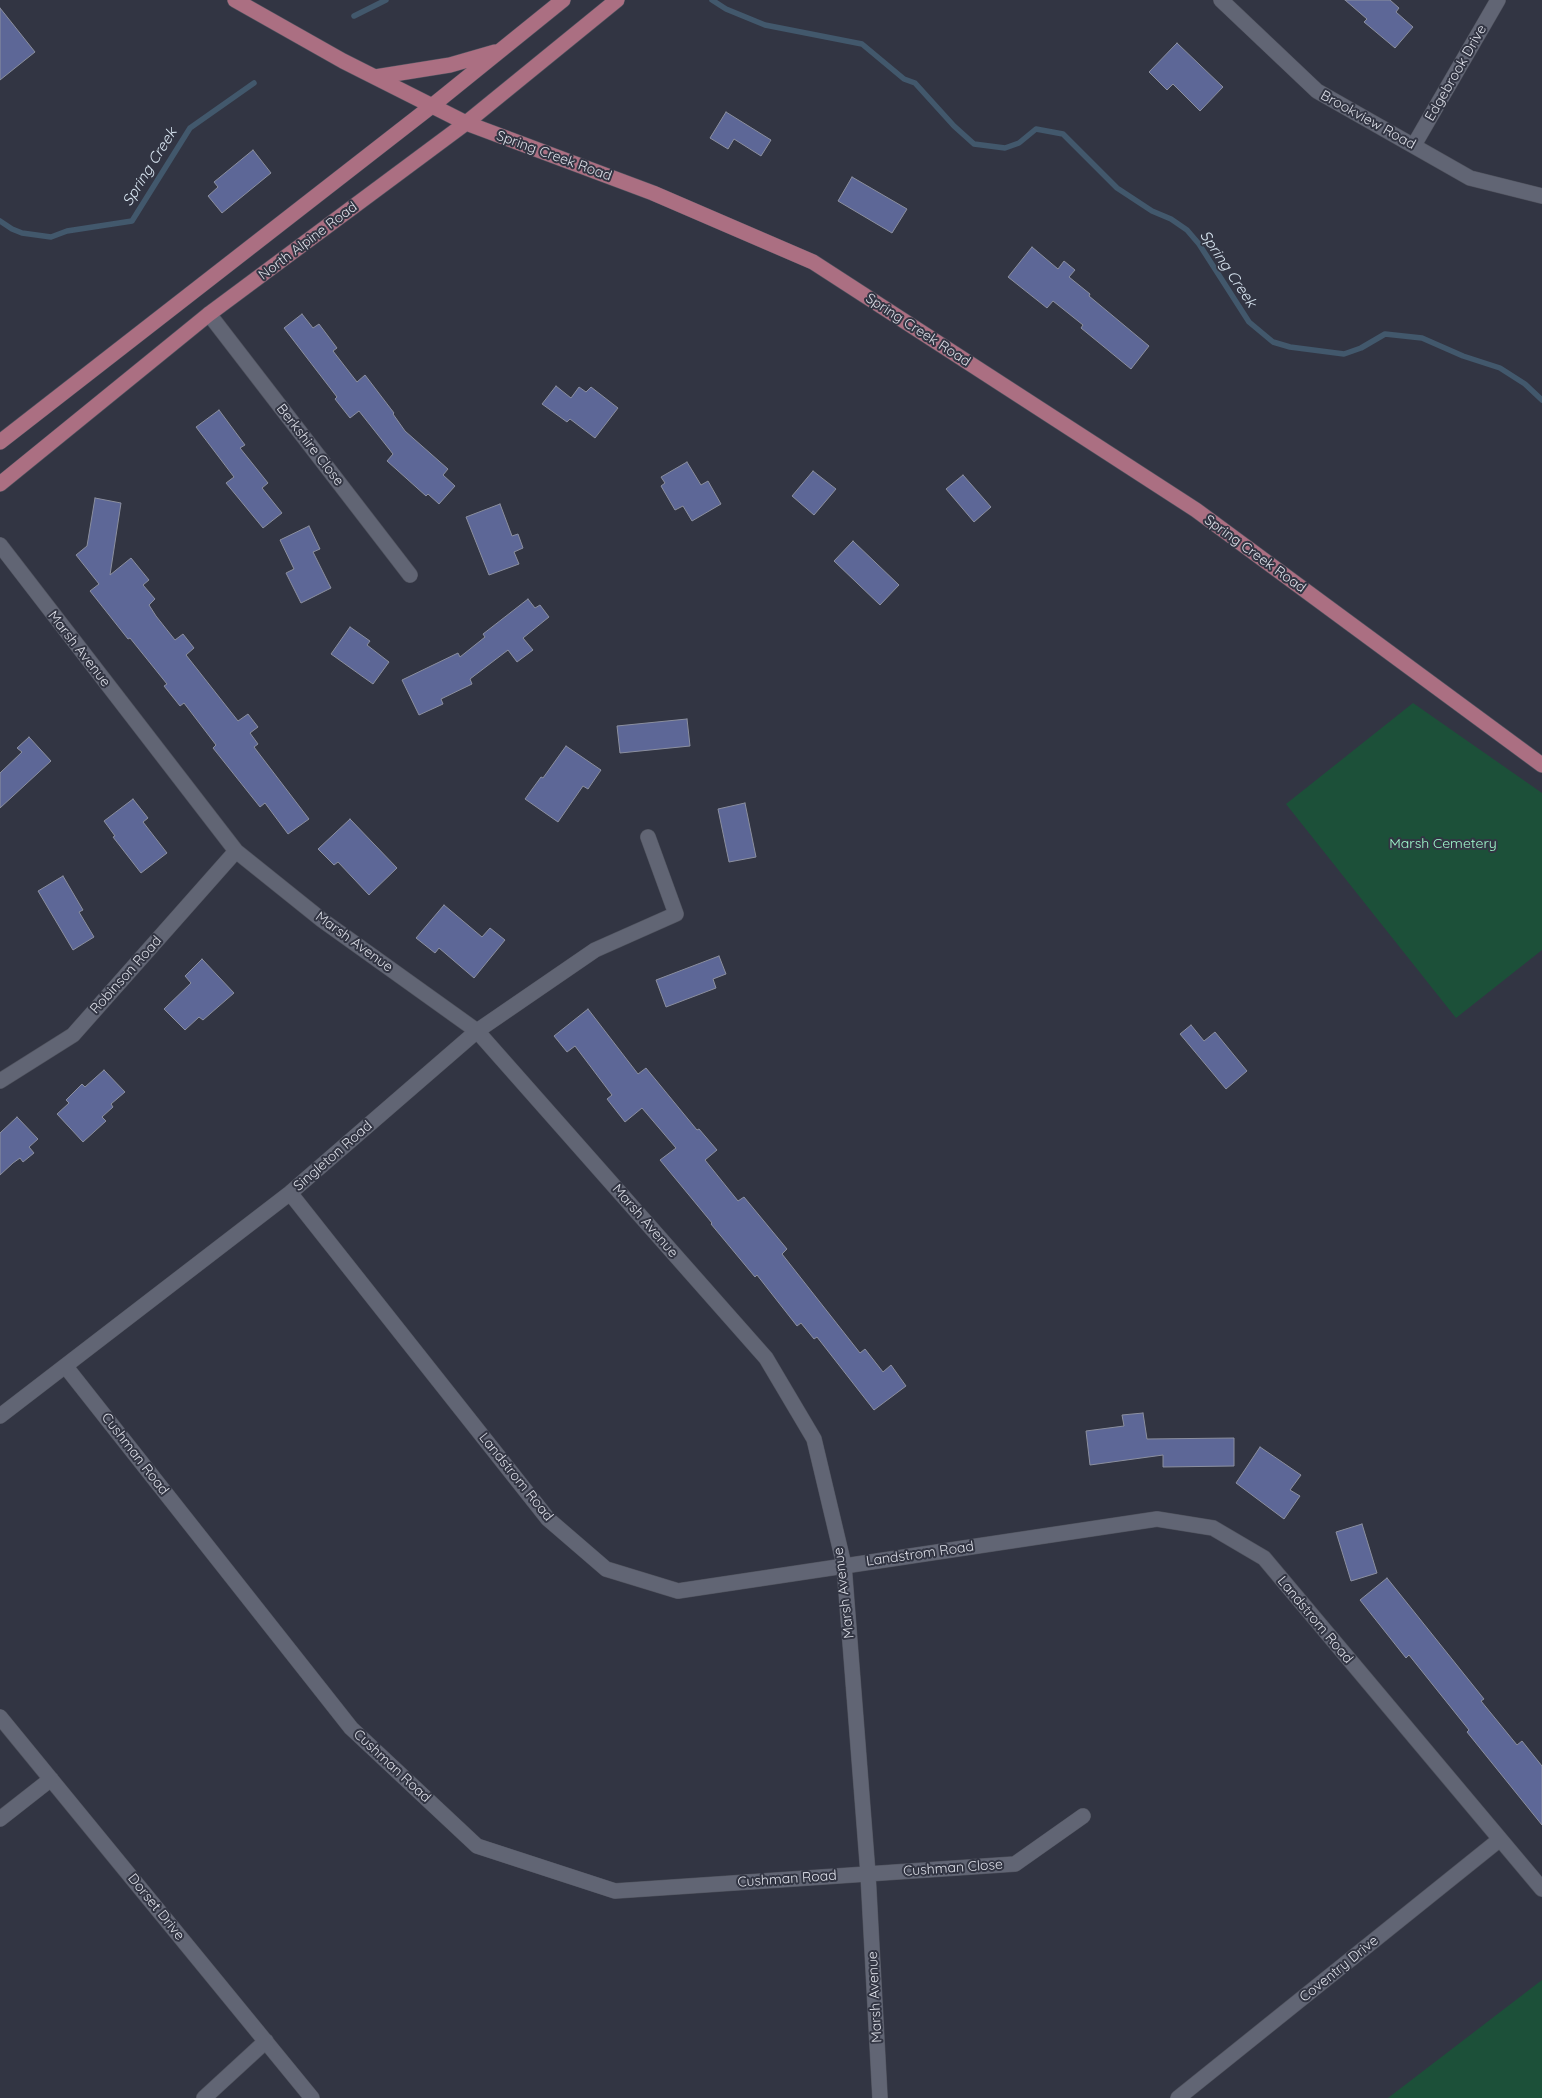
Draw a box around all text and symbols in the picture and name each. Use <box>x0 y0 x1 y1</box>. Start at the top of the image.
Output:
street label: Edgebrook Drive <box>1422 22 1490 124</box>
street label: Brookview Road <box>1318 87 1418 153</box>
water label: Spring Creek <box>119 125 181 209</box>
street label: Spring Creek Road <box>494 127 614 185</box>
street label: North Alpine Road <box>255 199 361 283</box>
water label: Spring Creek <box>1196 227 1260 311</box>
street label: Spring Creek Road <box>862 290 974 370</box>
street label: Berkshire Close <box>273 401 347 489</box>
street label: Spring Creek Road <box>1201 512 1309 596</box>
street label: Marsh Avenue <box>44 608 114 690</box>
park label: Marsh Cemetery <box>1389 836 1497 852</box>
street label: Marsh Avenue <box>312 908 396 976</box>
street label: Robinson Road <box>87 933 165 1017</box>
street label: Singleton Road <box>290 1117 376 1195</box>
street label: Marsh Avenue <box>609 1181 681 1261</box>
street label: Cushman Road <box>98 1410 172 1498</box>
street label: Landstrom Road <box>475 1429 557 1525</box>
street label: Landstrom Road <box>865 1538 975 1570</box>
street label: Marsh Avenue <box>830 1546 858 1640</box>
street label: Landstrom Road <box>1274 1573 1356 1667</box>
street label: Cushman Road <box>350 1726 434 1806</box>
street label: Cushman Close <box>903 1856 1003 1880</box>
street label: Cushman Road <box>737 1867 837 1891</box>
street label: Dorset Drive <box>124 1870 188 1944</box>
street label: Coventry Drive <box>1296 1932 1382 2006</box>
street label: Marsh Avenue <box>864 1951 886 2043</box>

